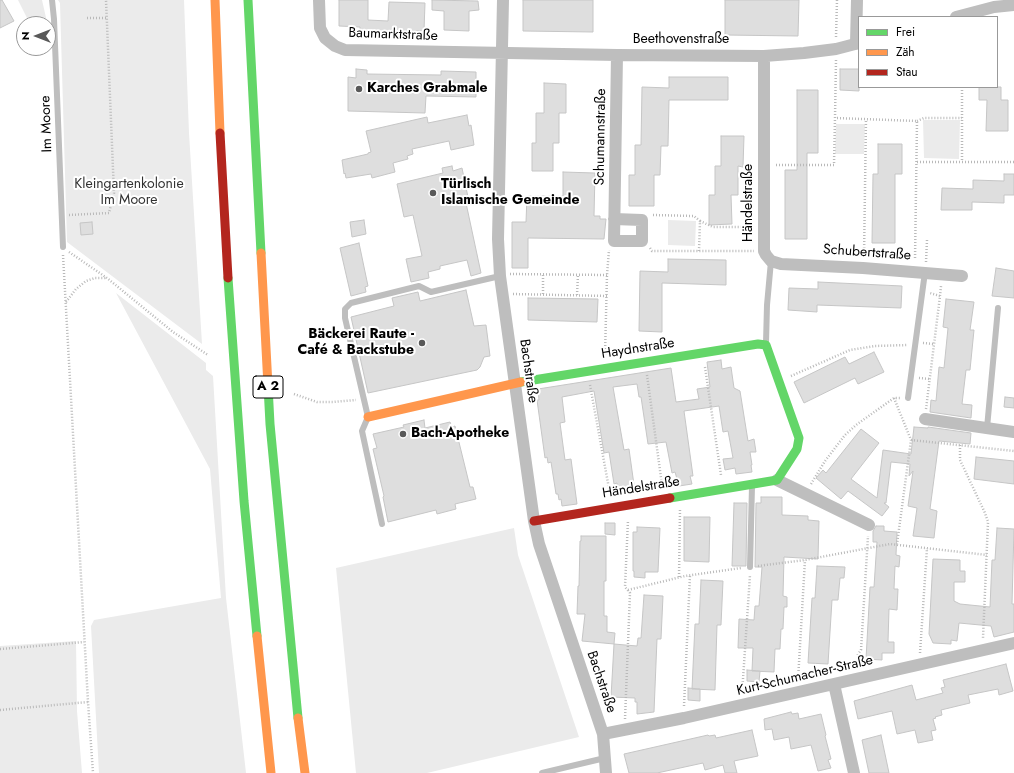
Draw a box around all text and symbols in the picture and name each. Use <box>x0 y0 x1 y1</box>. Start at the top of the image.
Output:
north arrow <box>16 16 56 56</box>
legend <box>858 16 998 88</box>
text: Frei <box>896 23 915 41</box>
street label: Baumarktstraße <box>348 25 438 45</box>
text: N <box>17 32 33 40</box>
street label: Beethovenstraße <box>633 32 729 48</box>
text: Zäh <box>896 43 915 61</box>
text: Stau <box>896 63 918 81</box>
place label: Karches Grabmale <box>367 81 488 97</box>
marker: Karches Grabmale <box>354 84 364 94</box>
street label: Schumannstraße <box>592 88 610 186</box>
street label: Im Moore <box>38 95 56 153</box>
street label: Händelstraße <box>741 164 757 242</box>
park label: Kleingartenkolonie Im Moore <box>74 177 184 210</box>
place label: Türlisch Islamische Gemeinde <box>441 177 580 210</box>
marker: Türlisch Islamische Gemeinde <box>428 188 438 198</box>
street label: Schubertstraße <box>822 242 912 264</box>
place label: Bäckerei Raute - Café & Backstube <box>297 327 414 360</box>
street label: Haydnstraße <box>600 335 676 363</box>
marker: Bäckerei Raute - Café & Backstube <box>417 338 427 348</box>
street label: Bachstraße <box>515 338 541 404</box>
road number: A 2 <box>253 376 283 398</box>
place label: Bach-Apotheke <box>411 426 509 442</box>
marker: Bach-Apotheke <box>398 429 408 439</box>
street label: Händelstraße <box>601 474 681 502</box>
street label: Bachstraße <box>583 649 619 715</box>
street label: Kurt-Schumacher-Straße <box>735 652 875 700</box>

